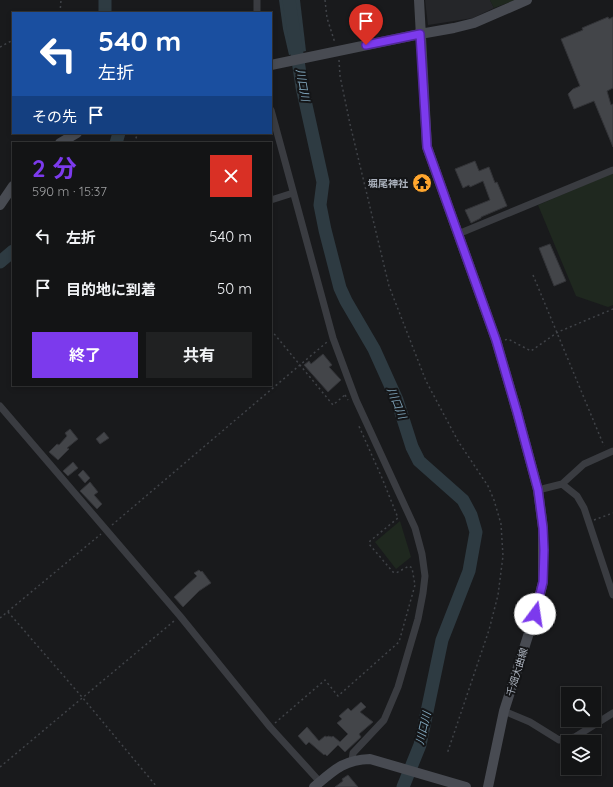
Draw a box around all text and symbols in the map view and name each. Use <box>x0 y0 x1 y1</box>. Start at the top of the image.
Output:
pin <box>349 4 383 45</box>
icon: arrive <box>355 10 377 32</box>
text: 540 m <box>98 23 181 58</box>
icon: left <box>32 28 84 80</box>
text: 左折 <box>98 61 134 84</box>
water label: 川口川 <box>293 68 313 103</box>
icon: arrive <box>85 104 107 126</box>
text: その先 <box>32 107 77 126</box>
text: 2 分 <box>32 153 76 183</box>
button: close <box>210 155 252 197</box>
temple icon: 堀尾神社 <box>411 172 433 194</box>
place label: 堀尾神社 <box>368 177 409 190</box>
text: 590 m · 15:37 <box>32 183 107 199</box>
icon: left <box>32 225 54 247</box>
text: 540 m <box>209 227 252 246</box>
text: 左折 <box>66 228 96 247</box>
icon: arrive <box>32 277 54 299</box>
text: 50 m <box>217 279 252 298</box>
text: 目的地に到着 <box>66 280 156 299</box>
button: 終了 <box>32 332 138 378</box>
button: 共有 <box>146 332 252 378</box>
water label: 川口川 <box>384 385 410 422</box>
position arrow <box>514 593 556 635</box>
street label: 千畑大曲線 <box>503 646 531 698</box>
map controls <box>561 687 601 775</box>
button: search <box>561 687 601 727</box>
water label: 川口川 <box>412 709 434 746</box>
button: layers <box>561 735 601 775</box>

